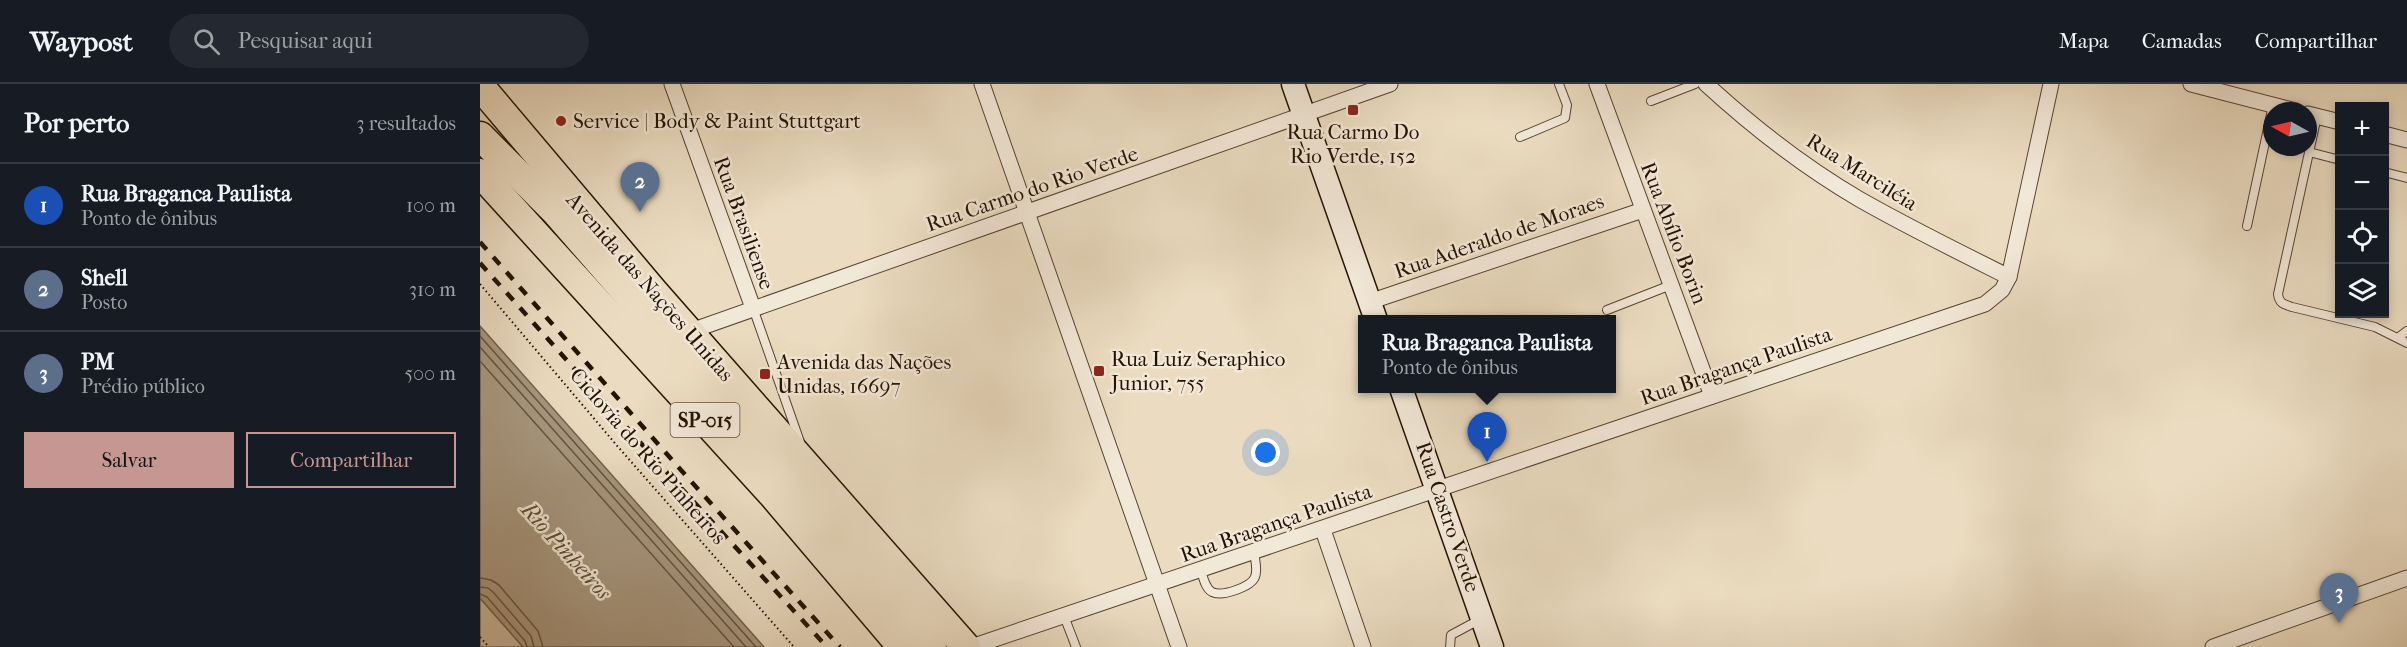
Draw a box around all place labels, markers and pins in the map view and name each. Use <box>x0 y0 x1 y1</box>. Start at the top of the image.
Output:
marker: Rua Carmo Do Rio Verde, 152 <box>1346 103 1360 117</box>
place label: Service | Body & Paint Stuttgart <box>573 109 861 133</box>
marker: Service | Body & Paint Stuttgart <box>554 114 568 128</box>
place label: Rua Carmo Do Rio Verde, 152 <box>1287 120 1419 168</box>
pin: 2 <box>620 162 660 212</box>
place label: Rua Luiz Seraphico Junior, 755 <box>1109 347 1285 395</box>
place label: Avenida das Nações Unidas, 16697 <box>776 350 951 398</box>
marker: Rua Luiz Seraphico Junior, 755 <box>1092 364 1106 378</box>
marker: Avenida das Nações Unidas, 16697 <box>758 367 772 381</box>
pin: 1 <box>1468 412 1506 462</box>
pin: 3 <box>2320 574 2358 623</box>

